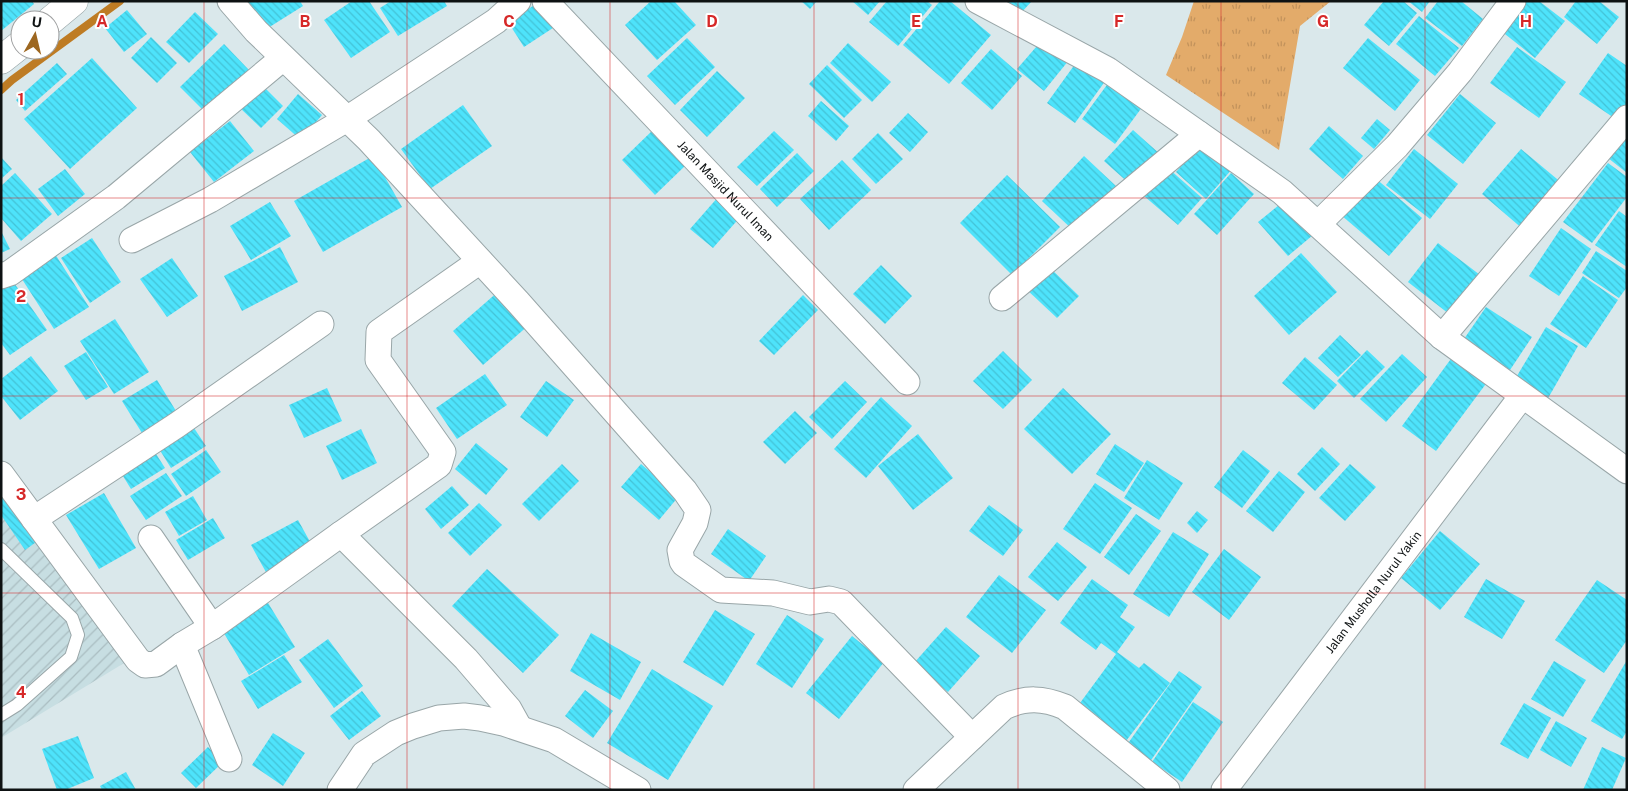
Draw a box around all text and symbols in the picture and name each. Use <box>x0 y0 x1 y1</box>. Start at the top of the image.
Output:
north arrow <box>10 10 60 60</box>
text: A <box>96 12 108 31</box>
text: B <box>300 12 311 31</box>
text: C <box>503 12 515 31</box>
text: D <box>706 12 718 31</box>
text: E <box>911 12 921 31</box>
text: F <box>1114 12 1124 31</box>
text: G <box>1317 12 1329 31</box>
text: H <box>1520 12 1532 31</box>
text: U <box>31 13 43 31</box>
text: 1 <box>18 90 24 109</box>
street label: Jalan Masjid Nurul Iman <box>675 138 776 244</box>
text: 2 <box>16 287 26 306</box>
text: 3 <box>16 485 26 504</box>
street label: Jalan Musholla Nurul Yakin <box>1323 528 1424 656</box>
text: 4 <box>16 683 27 702</box>

